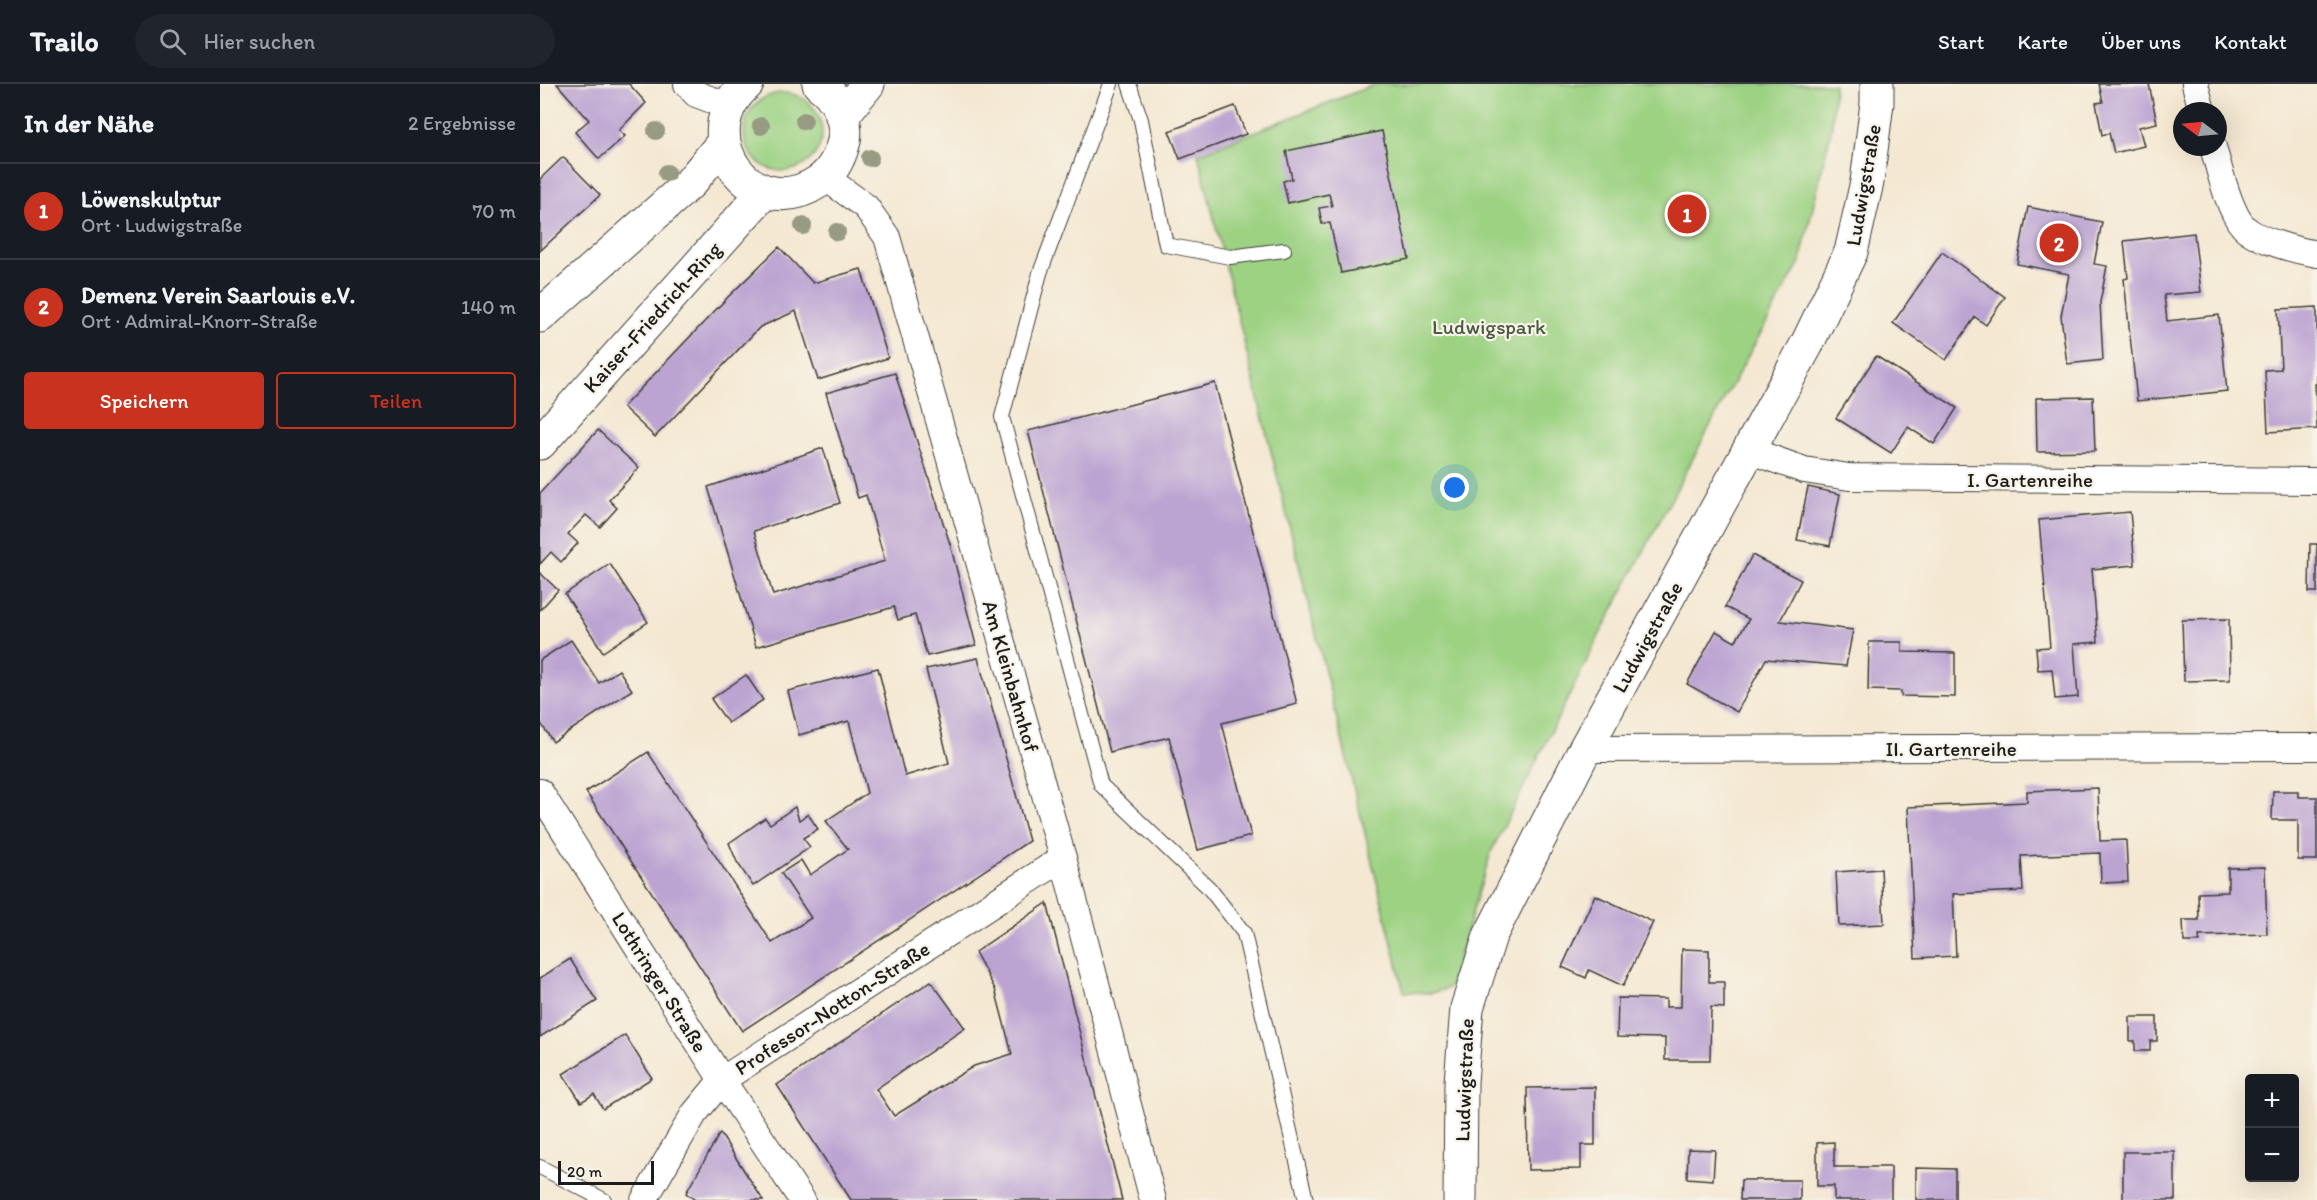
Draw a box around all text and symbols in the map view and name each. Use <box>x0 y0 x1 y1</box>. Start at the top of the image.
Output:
search box <box>135 14 555 68</box>
text: Trailo <box>30 24 99 58</box>
icon: search <box>156 25 189 58</box>
text: Hier suchen <box>204 28 315 55</box>
text: Start <box>1938 29 1984 54</box>
text: Karte <box>2017 29 2068 54</box>
text: Über uns <box>2101 29 2181 54</box>
text: Kontakt <box>2214 29 2287 54</box>
north arrow <box>2173 102 2227 156</box>
text: In der Nähe <box>24 107 154 139</box>
text: 2 Ergebnisse <box>408 111 516 135</box>
street label: Ludwigstraße <box>1840 122 1886 248</box>
text: Löwenskulptur <box>81 186 221 213</box>
pin: 1 <box>1668 192 1706 236</box>
text: 1 <box>39 199 48 223</box>
text: 70 m <box>472 199 516 223</box>
text: Ort · Ludwigstraße <box>81 213 242 237</box>
pin: 2 <box>2040 220 2078 266</box>
street label: Kaiser-Friedrich-Ring <box>578 236 726 398</box>
text: Demenz Verein Saarlouis e.V. <box>81 282 355 309</box>
text: 2 <box>38 295 49 319</box>
text: 140 m <box>461 295 516 319</box>
text: Ort · Admiral-Knorr-Straße <box>81 309 318 333</box>
park label: Ludwigspark <box>1432 314 1546 339</box>
button: Speichern <box>24 372 264 429</box>
button: Teilen <box>276 372 516 429</box>
street label: I. Gartenreihe <box>1967 467 2093 492</box>
your location <box>1440 473 1469 502</box>
street label: Ludwigstraße <box>1606 577 1688 697</box>
street label: Am Kleinbahnhof <box>977 597 1045 755</box>
street label: II. Gartenreihe <box>1885 736 2017 761</box>
street label: Lothringer Straße <box>607 907 713 1057</box>
street label: Professor-Notton-Straße <box>730 936 934 1080</box>
street label: Ludwigstraße <box>1449 1018 1479 1142</box>
map controls <box>2245 1074 2299 1182</box>
button: + <box>2245 1074 2299 1128</box>
button: − <box>2245 1128 2299 1182</box>
scale bar <box>558 1158 654 1186</box>
text: 20 m <box>567 1162 602 1181</box>

